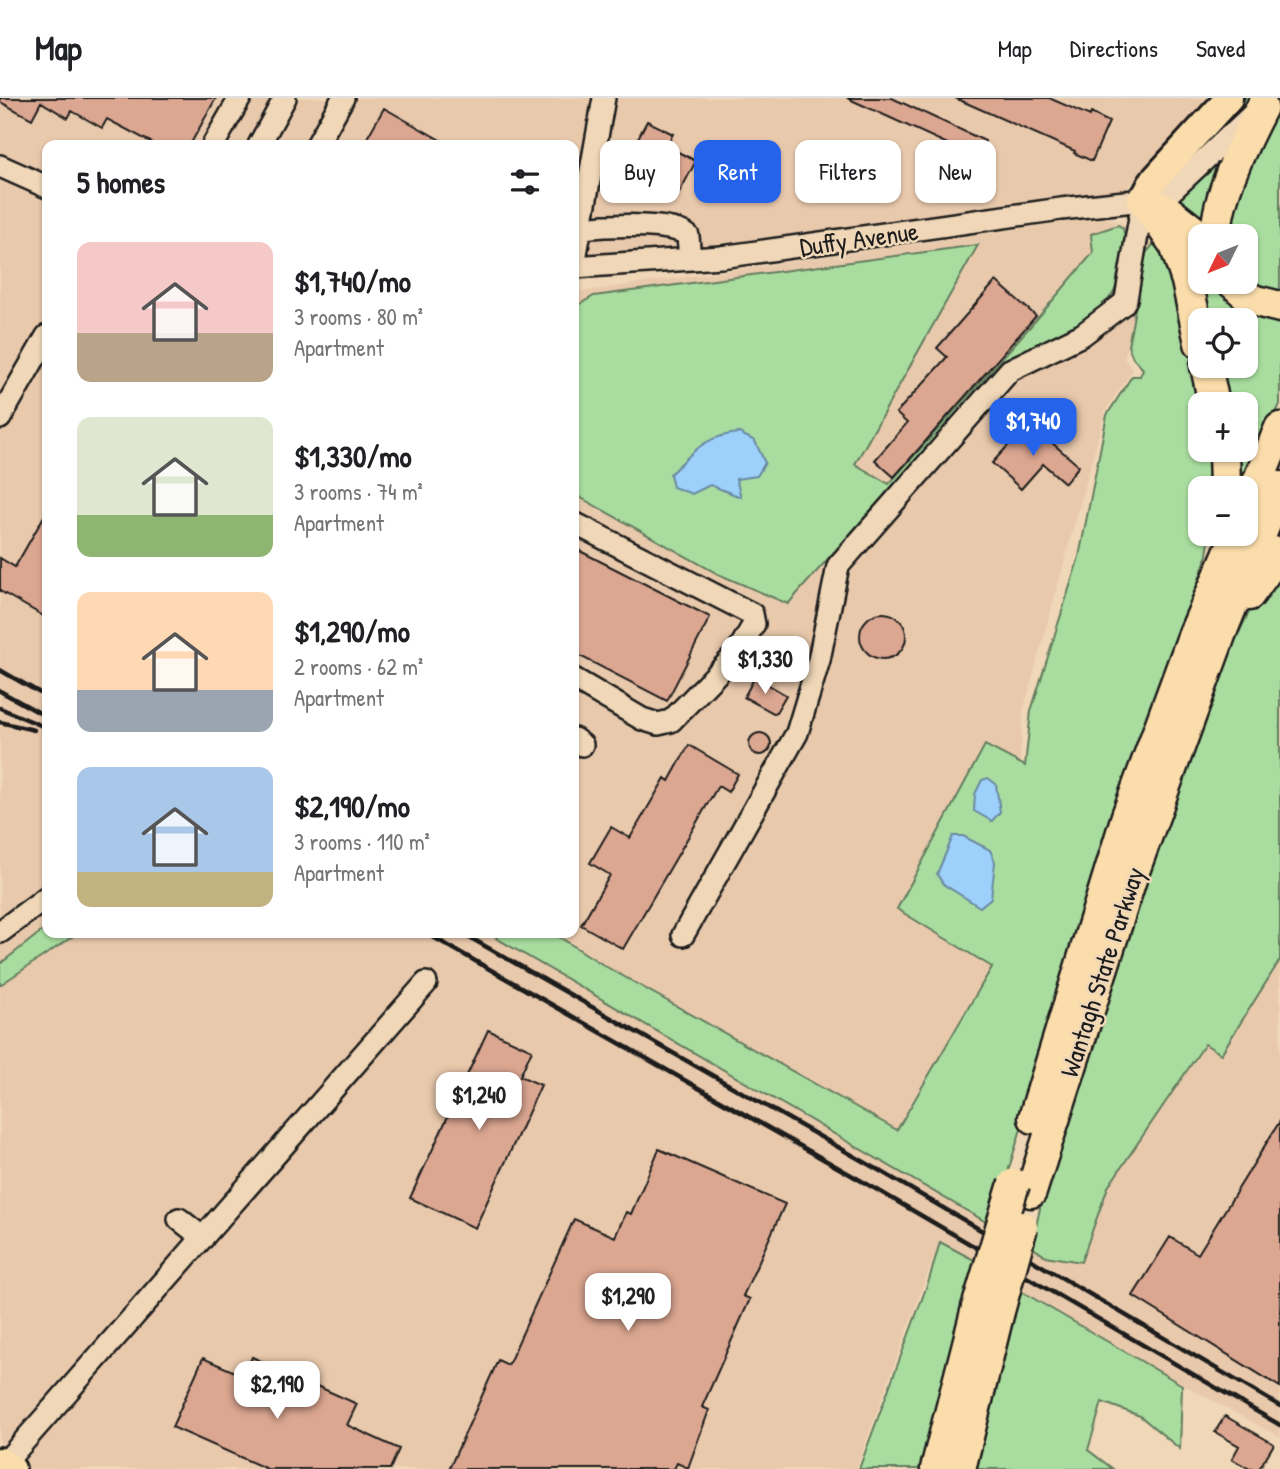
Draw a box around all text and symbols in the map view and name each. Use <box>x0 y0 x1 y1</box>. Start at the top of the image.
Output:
text: Map <box>35 26 82 70</box>
text: Map <box>998 32 1032 64</box>
text: Directions <box>1070 32 1158 64</box>
text: Saved <box>1196 32 1245 64</box>
chip: Buy <box>600 140 680 203</box>
chip: Rent <box>694 140 781 203</box>
chip: Filters <box>795 140 901 203</box>
chip: New <box>915 140 996 203</box>
text: 5 homes <box>77 162 165 202</box>
icon: filters <box>506 163 544 201</box>
street label: Duffy Avenue <box>797 213 920 264</box>
north arrow <box>1188 224 1258 294</box>
map controls <box>1188 224 1258 546</box>
text: $1,740/mo <box>294 261 411 301</box>
icon: home <box>133 270 217 354</box>
text: 3 rooms · 80 m² <box>294 301 423 332</box>
button: locate <box>1188 308 1258 378</box>
text: Apartment <box>294 332 384 363</box>
button: + <box>1188 392 1258 462</box>
pin: $1,740 <box>976 398 1090 458</box>
text: $1,740 <box>1006 405 1060 436</box>
text: $1,330/mo <box>294 436 412 476</box>
icon: home <box>133 445 217 529</box>
text: 3 rooms · 74 m² <box>294 476 423 507</box>
button: − <box>1188 476 1258 546</box>
text: Apartment <box>294 507 384 538</box>
text: $1,290/mo <box>294 611 410 651</box>
icon: home <box>133 620 217 704</box>
pin: $1,330 <box>708 636 822 696</box>
text: $1,330 <box>737 643 793 674</box>
text: 2 rooms · 62 m² <box>294 651 423 682</box>
text: Apartment <box>294 682 384 713</box>
text: $2,190/mo <box>294 786 410 826</box>
icon: home <box>133 795 217 879</box>
text: 3 rooms · 110 m² <box>294 826 430 857</box>
text: Apartment <box>294 857 384 888</box>
street label: Wantagh State Parkway <box>1051 862 1152 1081</box>
pin: $1,240 <box>422 1072 536 1132</box>
text: $1,240 <box>452 1079 506 1110</box>
pin: $1,290 <box>571 1274 685 1333</box>
text: $1,290 <box>601 1280 655 1311</box>
pin: $2,190 <box>220 1362 334 1421</box>
text: $2,190 <box>250 1368 304 1399</box>

